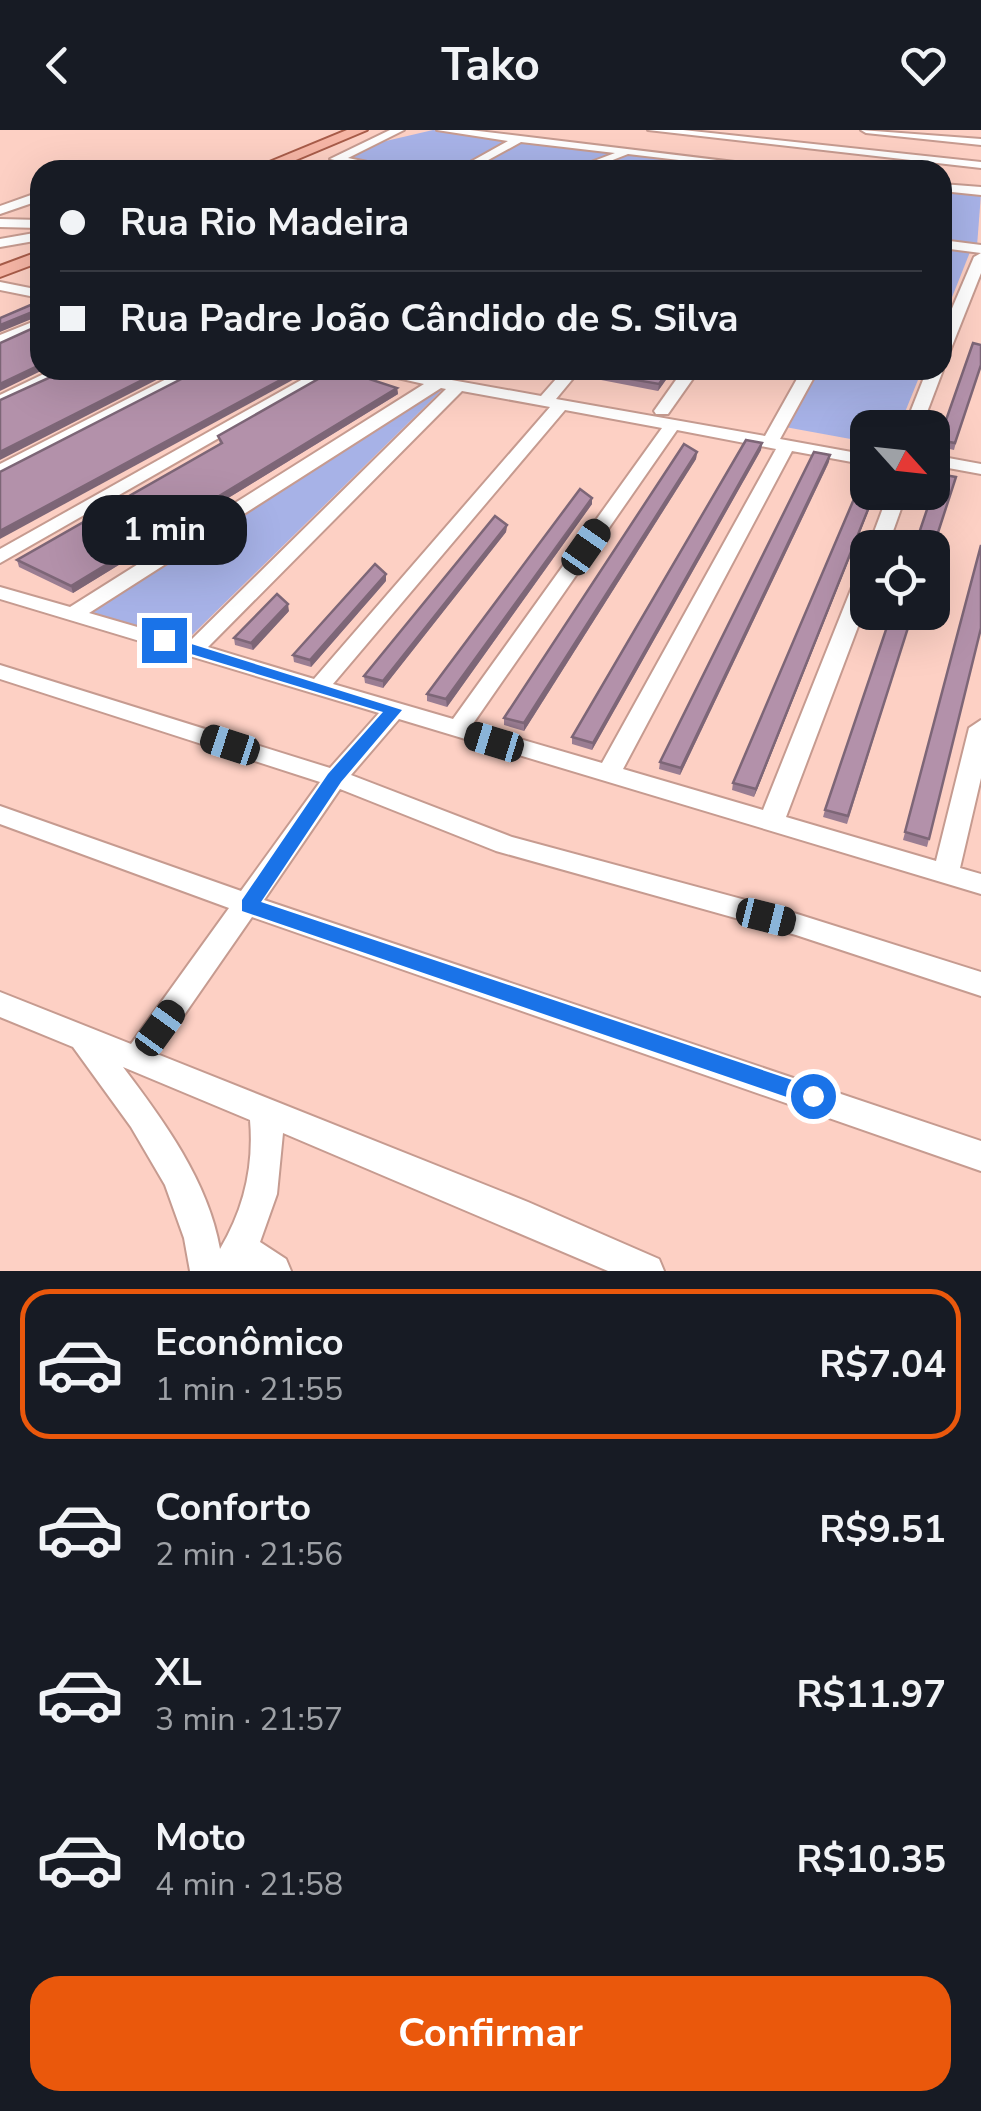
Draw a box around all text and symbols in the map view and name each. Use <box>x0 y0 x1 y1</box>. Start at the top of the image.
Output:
text: Tako <box>441 35 540 96</box>
icon: back <box>30 38 85 93</box>
icon: heart <box>896 38 951 93</box>
text: Rua Rio Madeira <box>120 197 409 248</box>
text: Rua Padre João Cândido de S. Silva <box>120 293 739 344</box>
north arrow <box>850 410 950 510</box>
map controls <box>850 410 950 630</box>
callout: 1 min <box>81 495 246 565</box>
text: 1 min <box>123 508 206 551</box>
car <box>557 514 615 580</box>
button: locate <box>850 530 950 630</box>
route end <box>142 618 187 663</box>
car <box>461 719 527 765</box>
car <box>197 721 263 769</box>
car <box>733 895 799 939</box>
car <box>130 995 190 1061</box>
route start <box>791 1074 836 1119</box>
text: Econômico <box>155 1317 344 1368</box>
icon: car <box>35 1319 125 1409</box>
text: R$7.04 <box>819 1339 946 1390</box>
text: 1 min · 21:55 <box>155 1368 343 1411</box>
text: Conforto <box>155 1482 311 1533</box>
icon: car <box>35 1484 125 1574</box>
text: R$9.51 <box>819 1504 946 1555</box>
text: 2 min · 21:56 <box>155 1533 343 1576</box>
text: XL <box>155 1647 202 1698</box>
icon: car <box>35 1649 125 1739</box>
text: R$11.97 <box>797 1669 946 1720</box>
text: 3 min · 21:57 <box>155 1698 343 1741</box>
text: Moto <box>155 1812 246 1863</box>
icon: car <box>35 1814 125 1904</box>
text: R$10.35 <box>797 1834 946 1885</box>
text: 4 min · 21:58 <box>155 1863 343 1906</box>
button: Confirmar <box>30 1976 951 2091</box>

